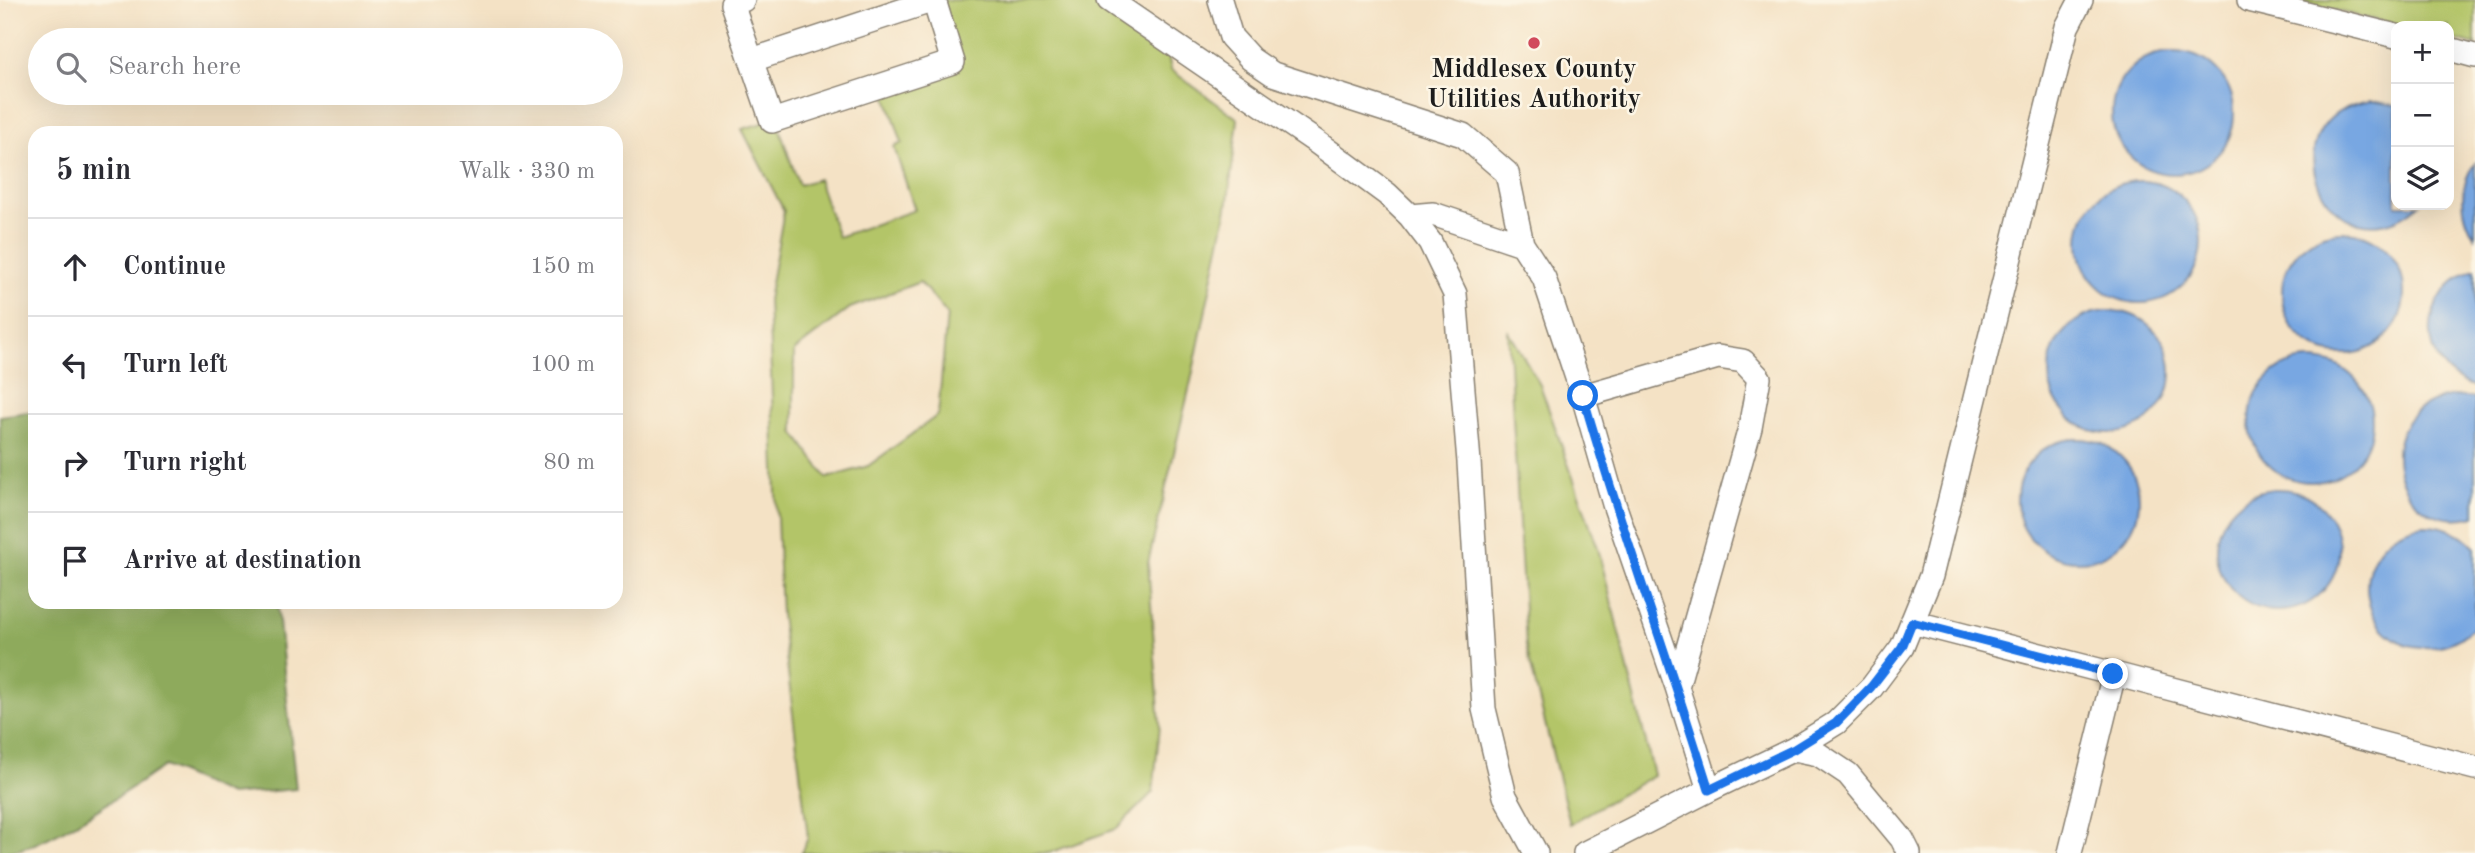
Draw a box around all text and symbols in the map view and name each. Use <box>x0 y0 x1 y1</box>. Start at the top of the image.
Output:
map controls <box>2391 21 2454 210</box>
button: + <box>2391 21 2454 84</box>
search box <box>28 28 623 105</box>
marker: Middlesex County Utilities Authority <box>1526 35 1542 51</box>
icon: search <box>52 48 90 86</box>
text: Search here <box>108 54 241 80</box>
place label: Middlesex County Utilities Authority <box>1427 57 1641 113</box>
button: − <box>2391 84 2454 147</box>
button: layers <box>2391 147 2454 210</box>
text: 5 min <box>56 156 131 186</box>
text: Walk · 330 m <box>459 160 595 183</box>
icon: ahead <box>56 248 94 286</box>
text: Continue <box>123 254 226 280</box>
text: 150 m <box>530 255 595 278</box>
icon: left <box>56 346 94 384</box>
text: Turn left <box>123 352 228 378</box>
text: 100 m <box>530 353 595 376</box>
route start <box>1567 380 1598 411</box>
icon: right <box>56 444 94 482</box>
text: Turn right <box>123 450 246 476</box>
text: 80 m <box>544 451 595 474</box>
icon: arrive <box>56 542 94 580</box>
text: Arrive at destination <box>123 548 362 574</box>
route end <box>2097 658 2128 689</box>

